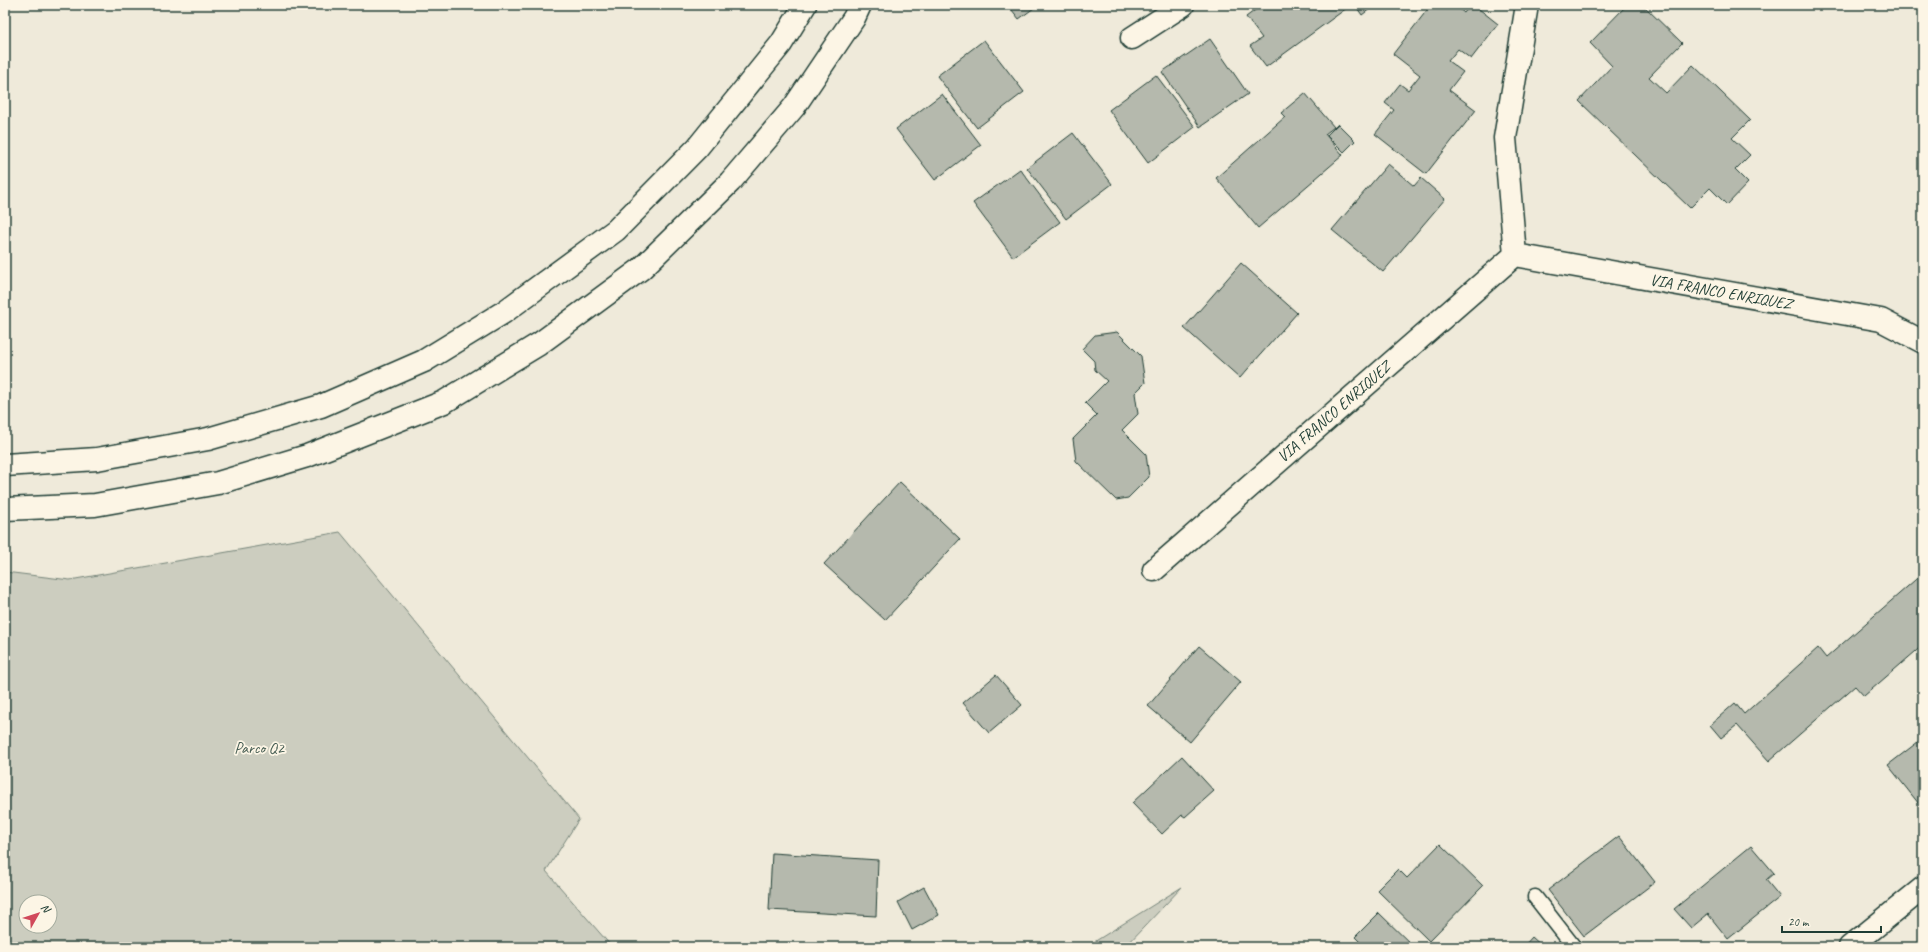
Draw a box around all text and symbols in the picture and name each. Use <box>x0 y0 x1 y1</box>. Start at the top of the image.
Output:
street label: VIA FRANCO ENRIQUEZ <box>1648 270 1796 315</box>
street label: VIA FRANCO ENRIQUEZ <box>1273 356 1397 467</box>
park label: Parco Q2 <box>234 738 286 758</box>
north arrow <box>18 894 58 934</box>
text: N <box>38 901 55 916</box>
scale bar <box>1782 908 1881 934</box>
text: 20 m <box>1788 914 1810 930</box>

